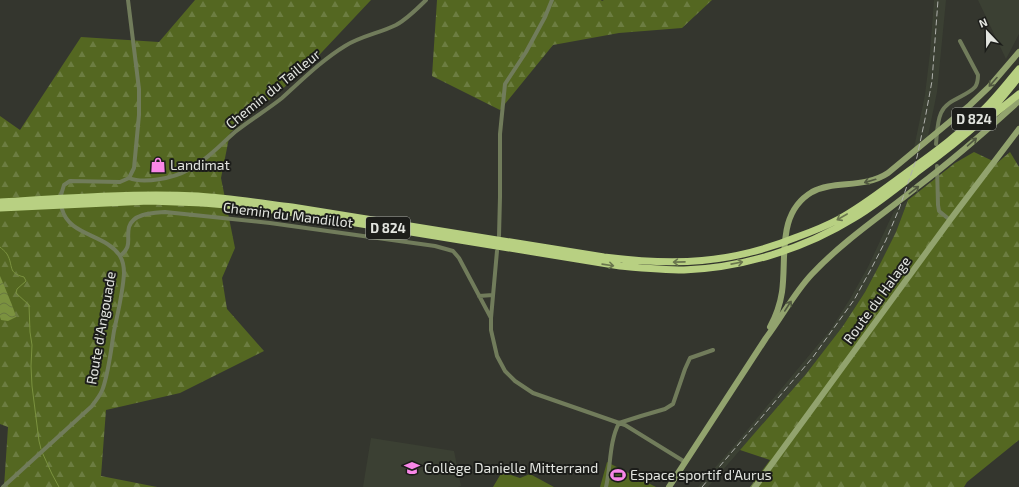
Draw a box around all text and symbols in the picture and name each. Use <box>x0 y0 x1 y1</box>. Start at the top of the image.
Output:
north arrow <box>967 12 1007 52</box>
text: N <box>977 15 989 30</box>
street label: Chemin du Tailleur <box>222 45 324 132</box>
one-way arrow <box>989 76 998 87</box>
road number: D 824 <box>952 108 996 130</box>
one-way arrow <box>967 138 978 147</box>
shop icon: Landimat <box>149 156 167 174</box>
place label: Landimat <box>170 156 230 173</box>
one-way arrow <box>864 177 877 185</box>
one-way arrow <box>909 185 920 194</box>
street label: Chemin du Mandillot <box>222 198 354 231</box>
one-way arrow <box>836 214 848 222</box>
road number: D 824 <box>366 217 410 239</box>
street label: Route du Halage <box>839 253 914 347</box>
one-way arrow <box>673 258 686 266</box>
one-way arrow <box>730 259 743 267</box>
one-way arrow <box>601 261 614 269</box>
street label: Route d'Angouade <box>82 270 119 386</box>
one-way arrow <box>784 300 792 311</box>
school or university icon: Collège Danielle Mitterrand <box>403 459 421 477</box>
place label: Collège Danielle Mitterrand <box>424 459 598 476</box>
sports icon: Espace sportif d'Aurus <box>609 466 627 484</box>
place label: Espace sportif d'Aurus <box>630 466 772 483</box>

